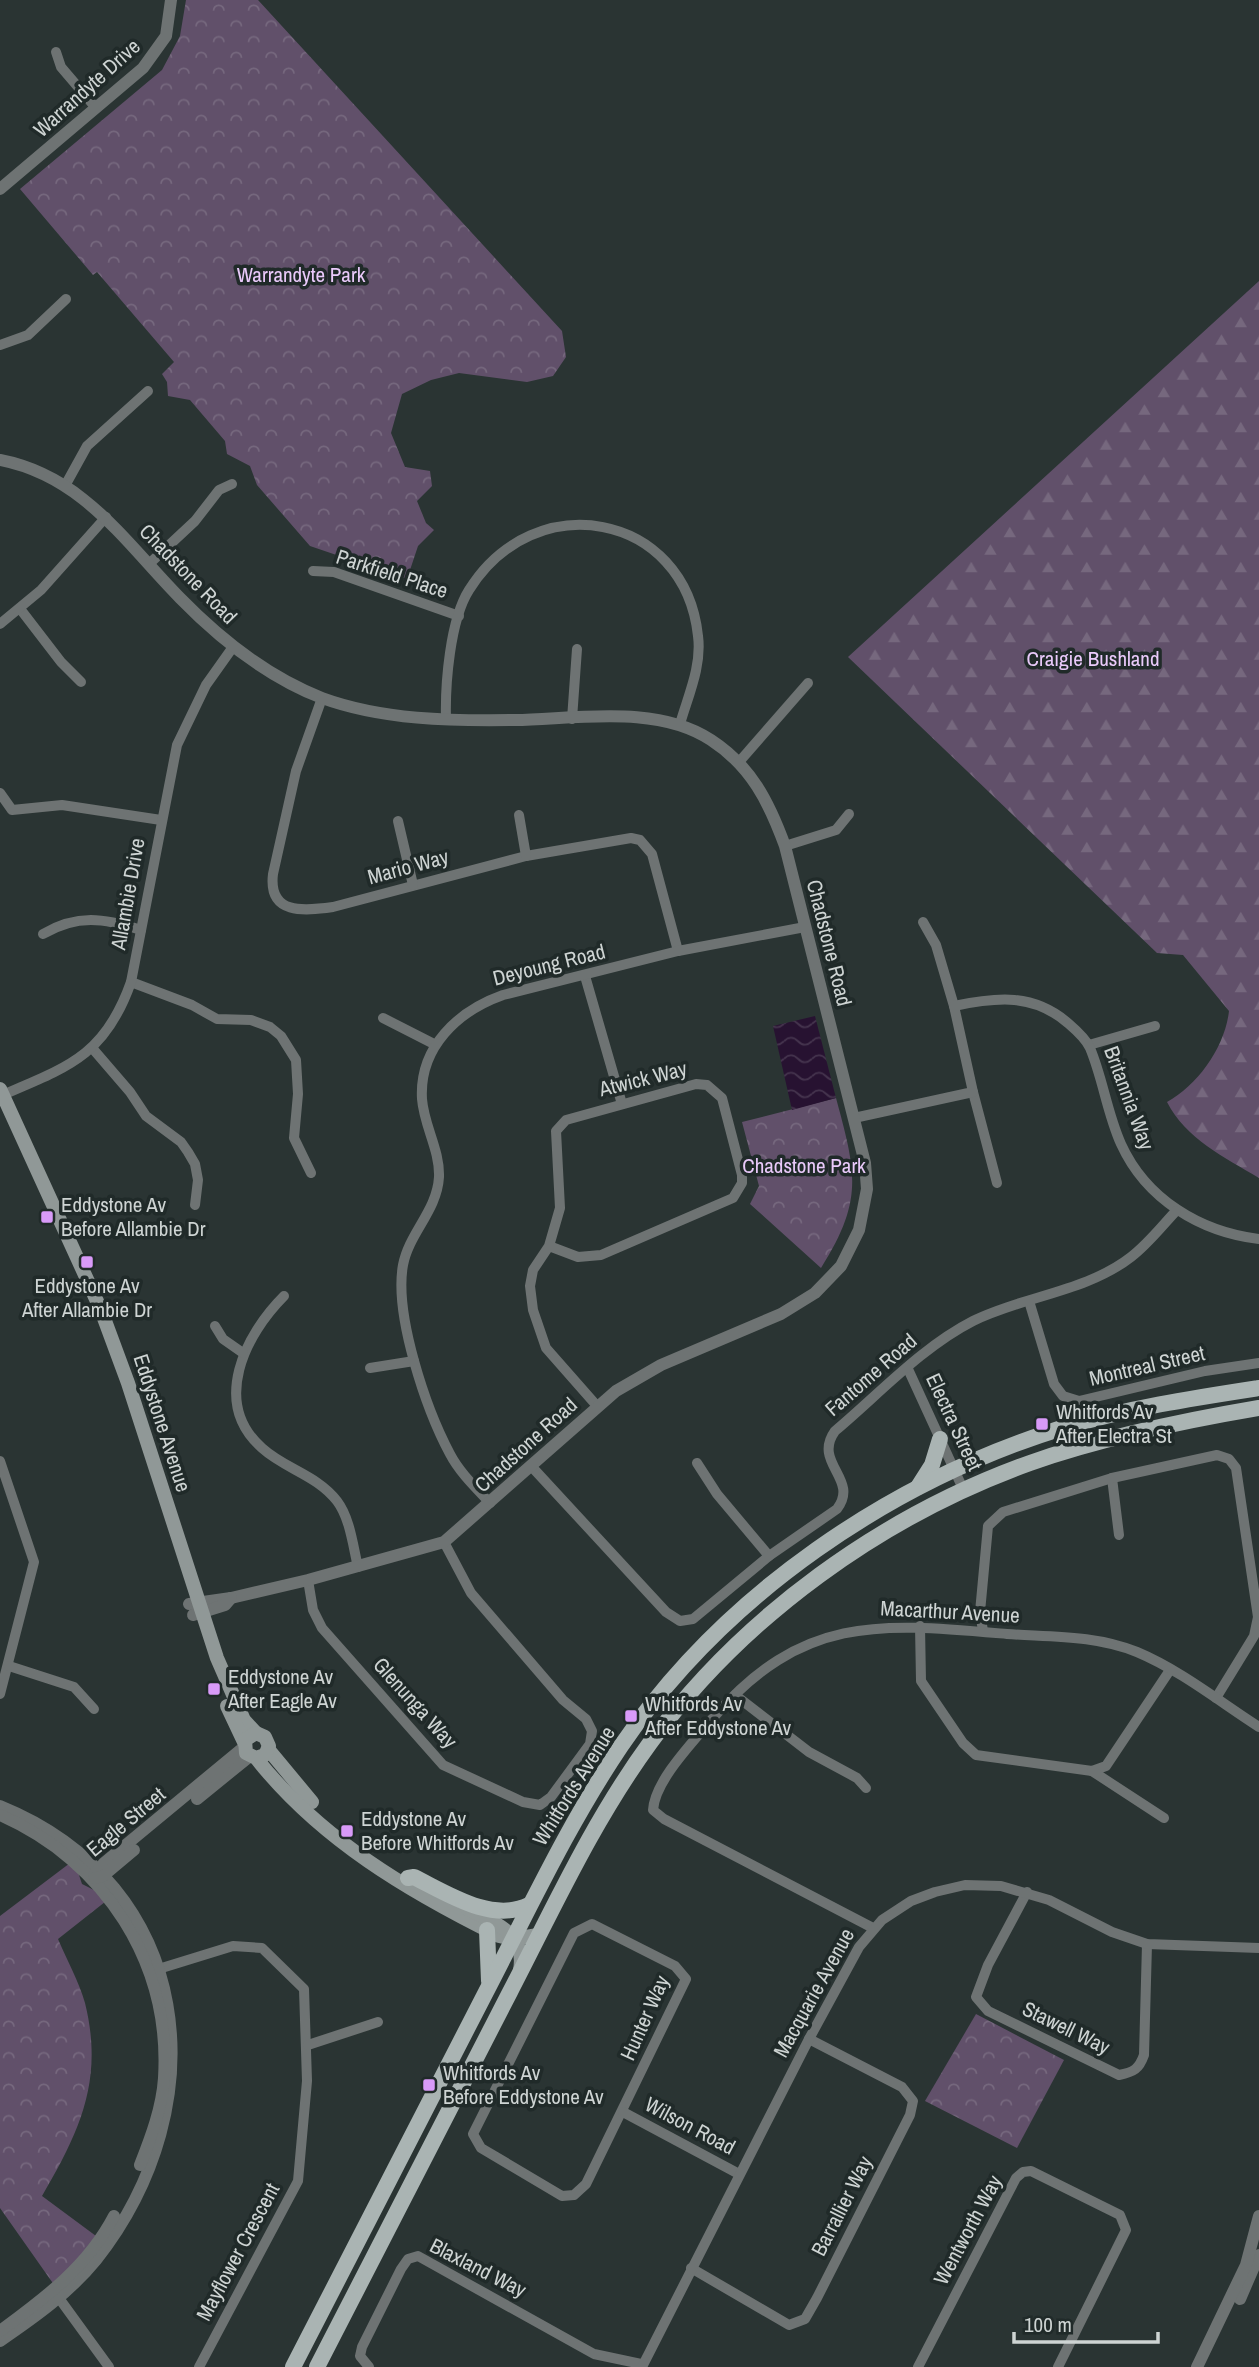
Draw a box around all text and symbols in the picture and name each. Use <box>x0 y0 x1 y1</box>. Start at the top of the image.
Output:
street label: Warrandyte Drive <box>27 32 146 143</box>
park label: Warrandyte Park <box>237 260 366 289</box>
street label: Chadstone Road <box>133 517 244 630</box>
street label: Parkfield Place <box>333 542 452 605</box>
park label: Craigie Bushland <box>1026 644 1160 673</box>
street label: Allambie Drive <box>103 836 152 953</box>
street label: Mario Way <box>364 842 452 891</box>
street label: Chadstone Road <box>800 877 859 1009</box>
street label: Deyoung Road <box>490 937 608 992</box>
street label: Britannia Way <box>1097 1042 1162 1154</box>
street label: Atwick Way <box>595 1054 690 1104</box>
park label: Chadstone Park <box>742 1151 866 1180</box>
place label: Eddystone Av Before Allambie Dr <box>61 1190 206 1243</box>
marker: Eddystone Av Before Allambie Dr <box>39 1209 55 1225</box>
marker: Eddystone Av After Allambie Dr <box>79 1254 95 1270</box>
place label: Eddystone Av After Allambie Dr <box>21 1271 152 1324</box>
street label: Fantome Road <box>818 1327 923 1423</box>
street label: Montreal Street <box>1086 1338 1208 1393</box>
street label: Eddystone Avenue <box>127 1350 198 1495</box>
street label: Electra Street <box>919 1368 990 1475</box>
street label: Chadstone Road <box>468 1391 583 1499</box>
place label: Whitfords Av After Electra St <box>1055 1397 1172 1450</box>
marker: Whitfords Av After Electra St <box>1034 1416 1050 1432</box>
street label: Macarthur Avenue <box>880 1593 1020 1630</box>
street label: Glenunga Way <box>367 1651 464 1755</box>
place label: Eddystone Av After Eagle Av <box>227 1662 337 1715</box>
marker: Eddystone Av After Eagle Av <box>206 1681 222 1697</box>
place label: Whitfords Av After Eddystone Av <box>644 1689 792 1742</box>
marker: Whitfords Av After Eddystone Av <box>623 1708 639 1724</box>
street label: Whitfords Avenue <box>525 1721 622 1851</box>
street label: Eagle Street <box>80 1780 171 1863</box>
place label: Eddystone Av Before Whitfords Av <box>361 1804 514 1857</box>
marker: Eddystone Av Before Whitfords Av <box>339 1823 355 1839</box>
street label: Macquarie Avenue <box>766 1923 861 2062</box>
street label: Hunter Way <box>613 1970 676 2065</box>
street label: Stawell Way <box>1018 1994 1115 2061</box>
place label: Whitfords Av Before Eddystone Av <box>443 2058 604 2111</box>
marker: Whitfords Av Before Eddystone Av <box>421 2077 437 2093</box>
street label: Wilson Road <box>640 2090 741 2162</box>
street label: Barrallier Way <box>804 2151 879 2261</box>
street label: Wentworth Way <box>926 2169 1009 2290</box>
street label: Mayflower Crescent <box>189 2178 286 2326</box>
street label: Blaxland Way <box>425 2231 532 2304</box>
scale bar <box>1014 2300 1158 2344</box>
text: 100 m <box>1024 2310 1072 2339</box>

